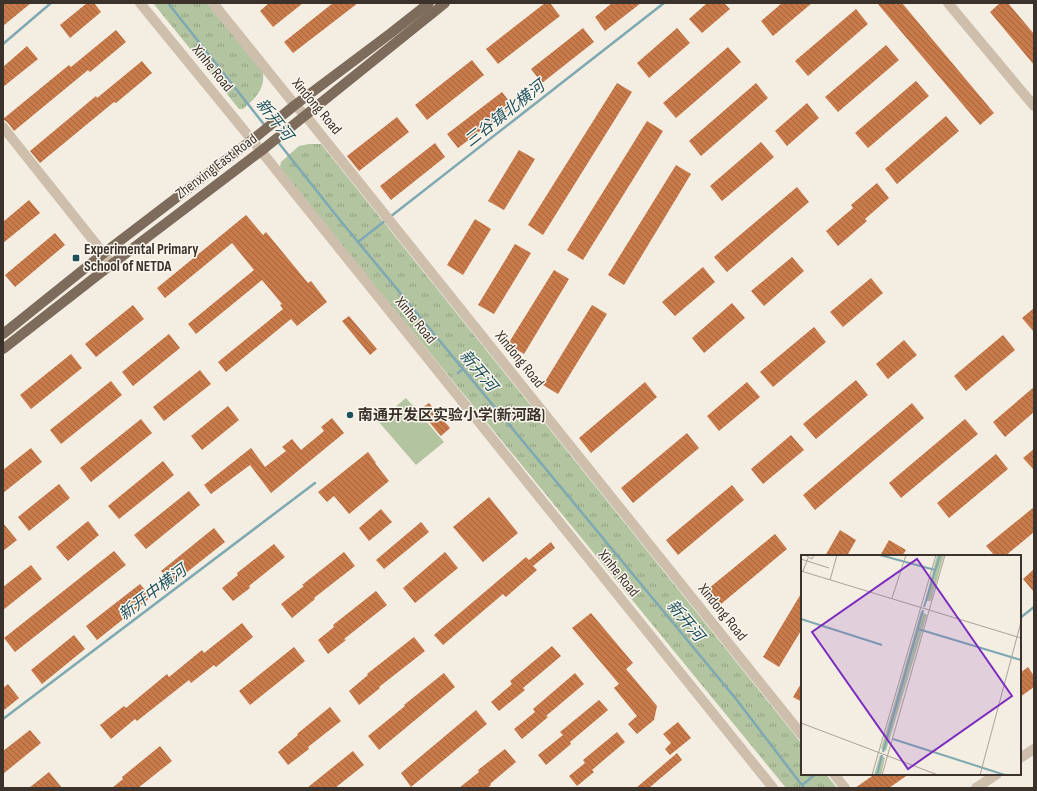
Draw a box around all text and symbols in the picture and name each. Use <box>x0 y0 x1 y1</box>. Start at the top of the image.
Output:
street label: Xinhe Road <box>187 40 237 96</box>
street label: Xindong Road <box>287 73 346 138</box>
water label: 三谷镇北横河 <box>461 75 551 151</box>
water label: 新开河 <box>252 95 298 147</box>
street label: Zhenxing East Road <box>172 130 261 203</box>
place label: Experimental Primary School of NETDA <box>84 240 199 276</box>
marker: Experimental Primary School of NETDA <box>71 253 81 263</box>
street label: Xinhe Road <box>390 292 440 348</box>
street label: Xindong Road <box>490 326 548 392</box>
water label: 新开河 <box>455 346 502 398</box>
place label: 南通开发区实验小学(新河路) <box>358 406 545 425</box>
marker: 南通开发区实验小学(新河路) <box>345 410 355 420</box>
street label: Xinhe Road <box>593 545 643 601</box>
inset map <box>801 555 1021 775</box>
water label: 新开中横河 <box>115 560 193 625</box>
street label: Xindong Road <box>693 579 751 645</box>
water label: 新开河 <box>662 596 709 648</box>

